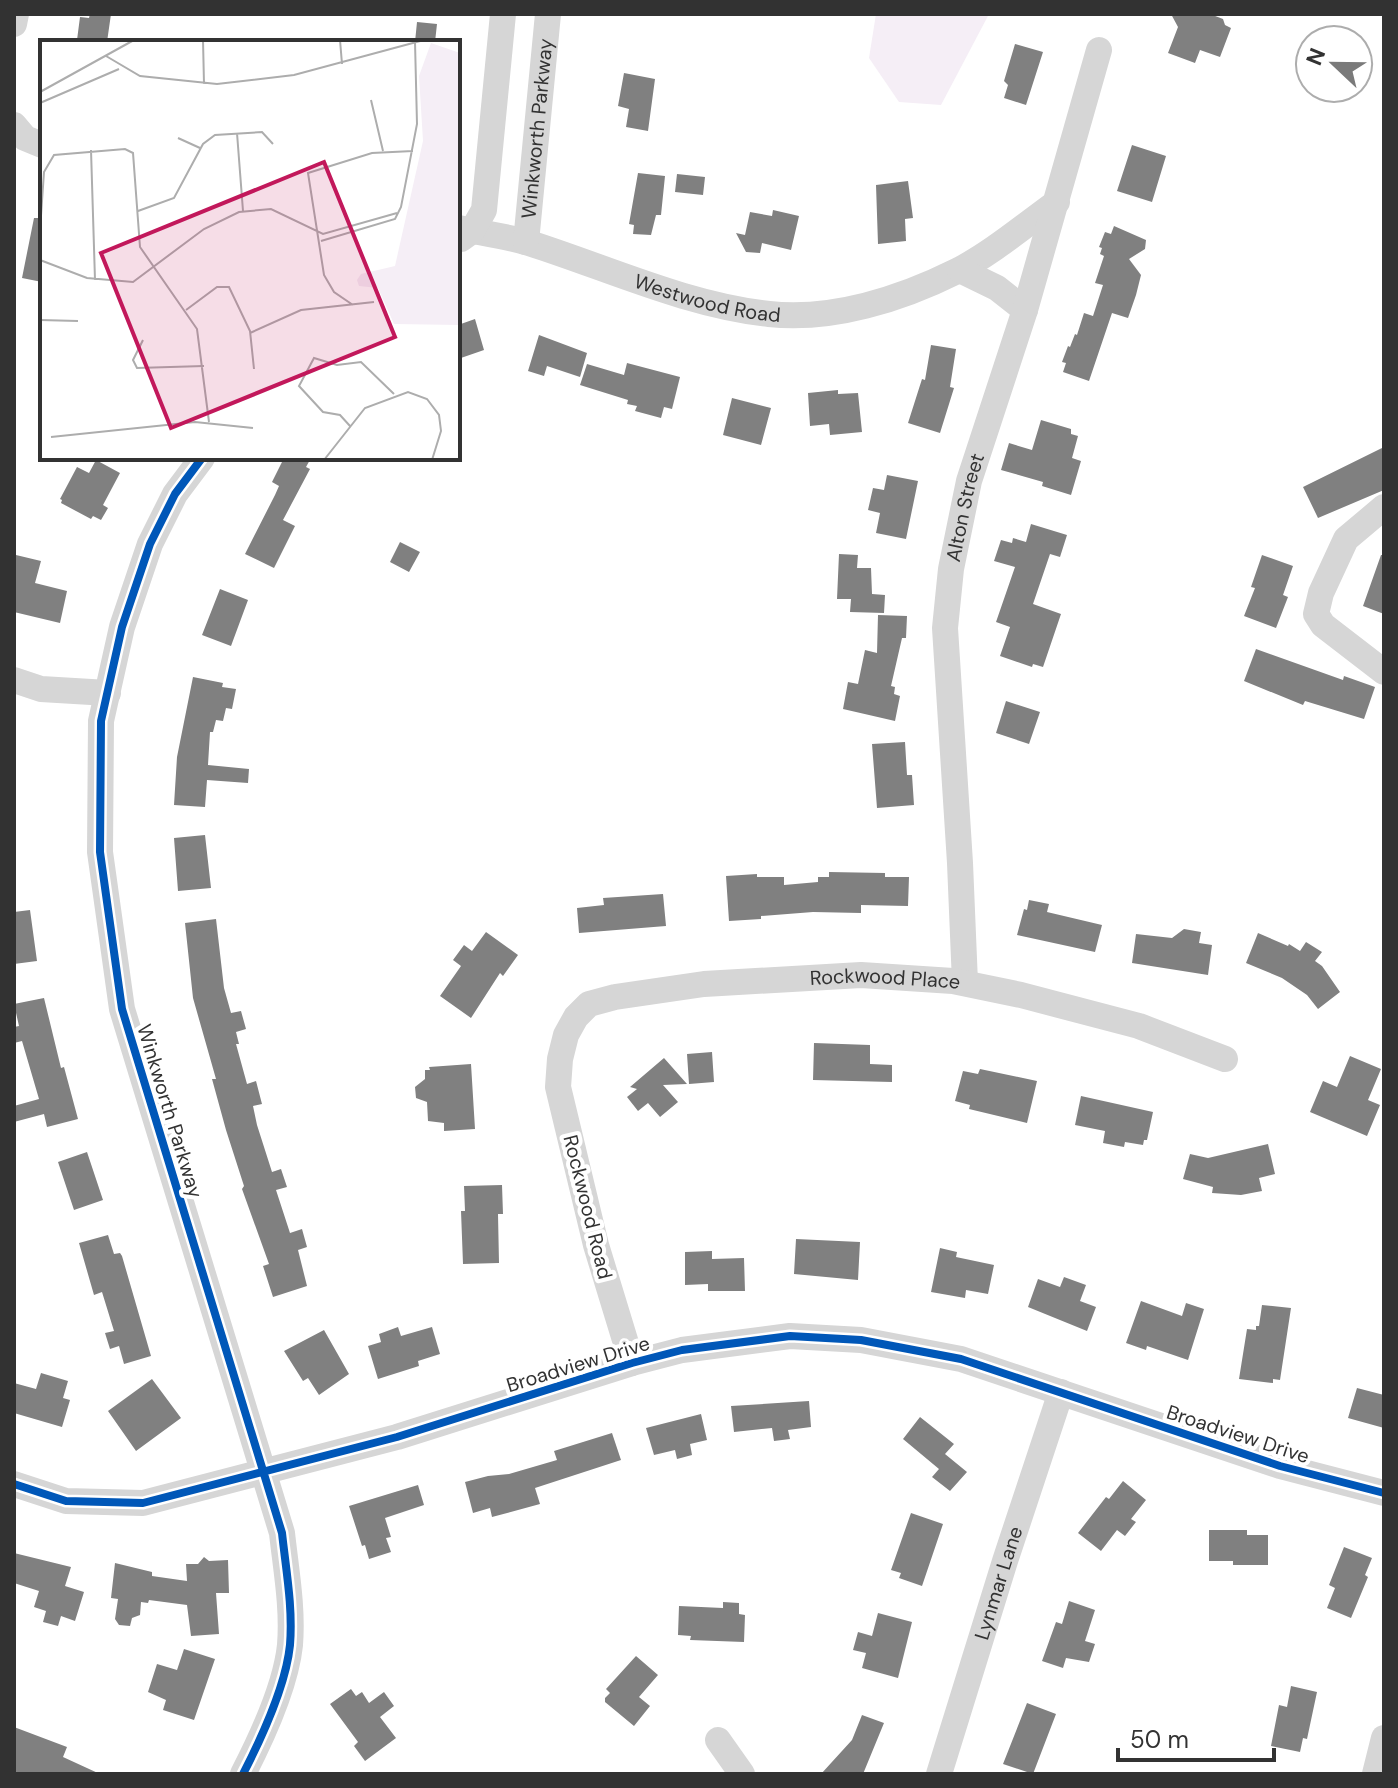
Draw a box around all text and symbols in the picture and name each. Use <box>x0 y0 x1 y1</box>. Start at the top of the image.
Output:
north arrow <box>1294 24 1374 104</box>
street label: Winkworth Parkway <box>515 37 559 220</box>
inset map <box>40 40 460 460</box>
text: N <box>1299 44 1332 70</box>
street label: Westwood Road <box>631 268 782 328</box>
street label: Alton Street <box>940 450 990 564</box>
street label: Rockwood Place <box>809 962 963 995</box>
street label: Winkworth Parkway <box>131 1021 209 1201</box>
street label: Rockwood Road <box>558 1132 618 1282</box>
street label: Broadview Drive <box>503 1330 653 1398</box>
street label: Broadview Drive <box>1163 1399 1313 1469</box>
street label: Lynmar Lane <box>968 1523 1029 1643</box>
scale bar <box>1118 1712 1274 1762</box>
text: 50 m <box>1130 1724 1189 1755</box>

